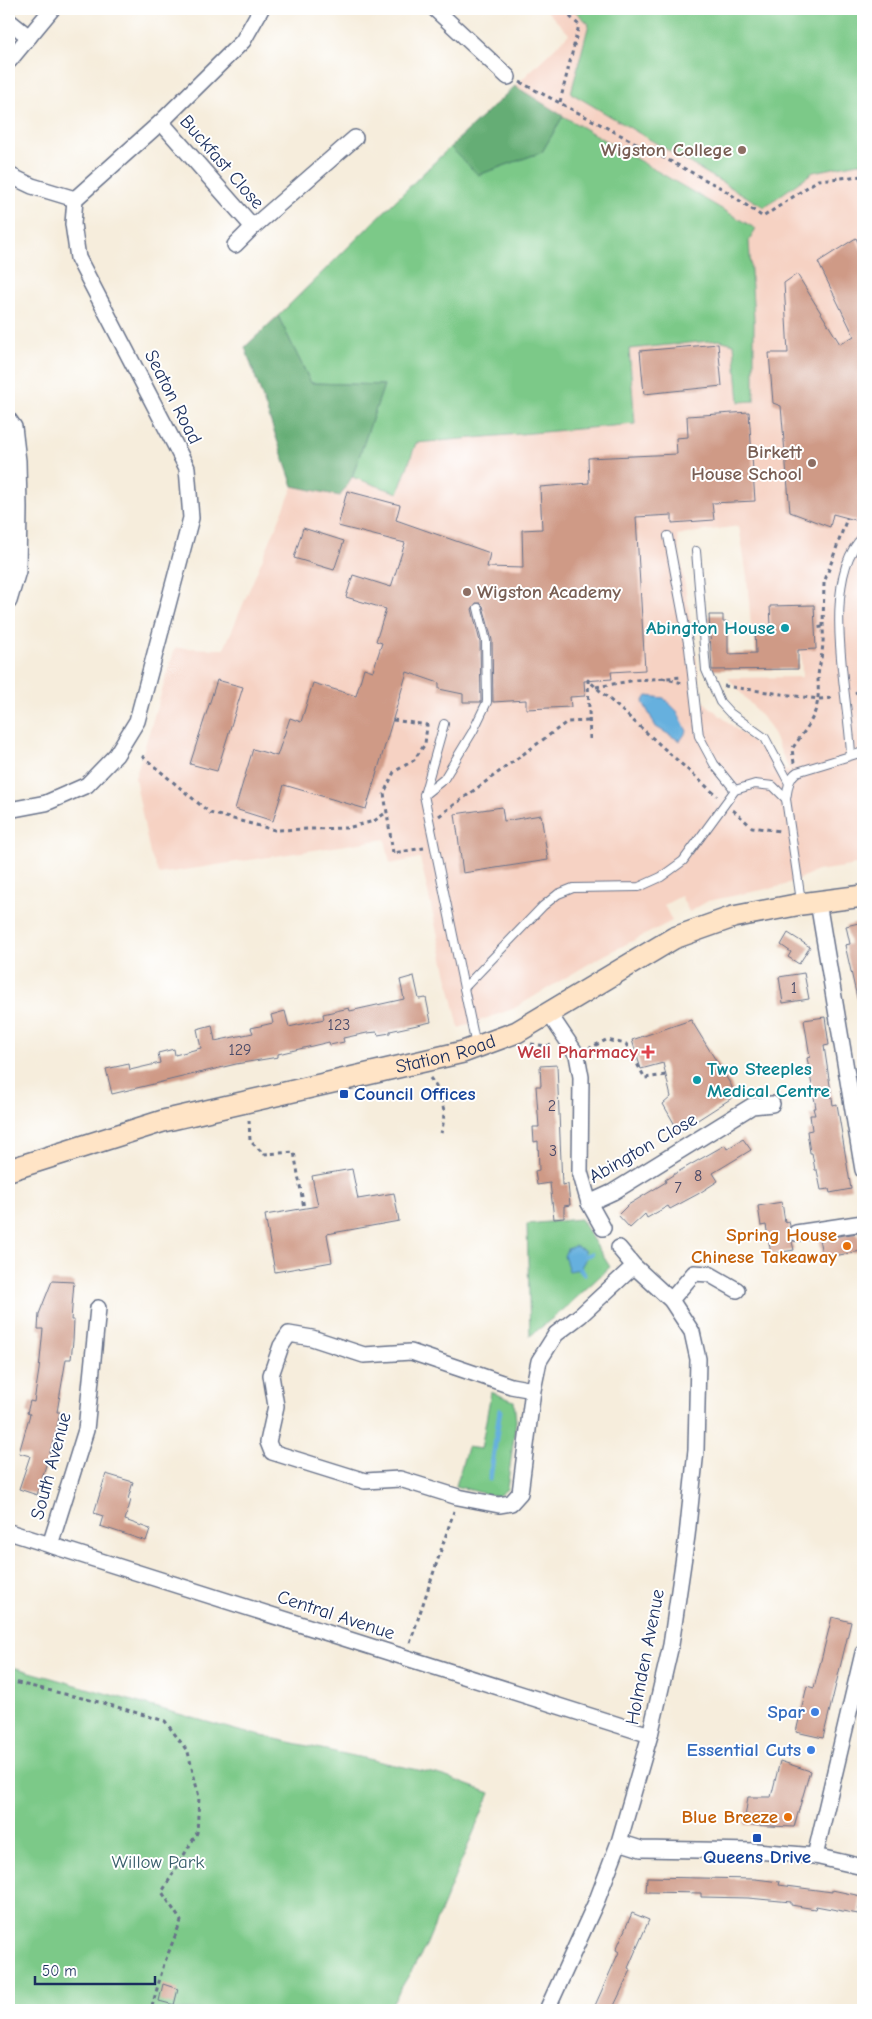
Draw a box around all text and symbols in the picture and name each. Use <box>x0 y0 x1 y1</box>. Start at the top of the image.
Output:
street label: Buckfast Close <box>175 110 269 214</box>
place label: Wigston College <box>601 139 732 161</box>
marker: Wigston College <box>736 144 748 156</box>
street label: Seaton Road <box>140 346 206 448</box>
place label: Birkett House School <box>691 441 803 485</box>
marker: Birkett House School <box>806 457 818 469</box>
place label: Wigston Academy <box>477 581 621 603</box>
marker: Wigston Academy <box>461 586 473 598</box>
place label: Abington House <box>646 617 775 639</box>
marker: Abington House <box>779 622 791 634</box>
house number: 1 <box>791 979 797 997</box>
house number: 123 <box>328 1016 350 1034</box>
street label: Station Road <box>393 1030 499 1078</box>
house number: 129 <box>228 1041 252 1059</box>
place label: Well Pharmacy <box>518 1041 638 1063</box>
marker: Well Pharmacy <box>642 1046 654 1058</box>
place label: Two Steeples Medical Centre <box>707 1058 830 1102</box>
marker: Two Steeples Medical Centre <box>691 1074 703 1086</box>
place label: Council Offices <box>354 1083 475 1105</box>
marker: Council Offices <box>338 1088 350 1100</box>
house number: 2 <box>548 1097 556 1115</box>
street label: Abington Close <box>585 1108 701 1188</box>
house number: 3 <box>549 1142 557 1160</box>
house number: 8 <box>694 1167 702 1185</box>
house number: 7 <box>674 1179 682 1197</box>
place label: Spring House Chinese Takeaway <box>691 1224 837 1268</box>
marker: Spring House Chinese Takeaway <box>841 1240 853 1252</box>
street label: South Avenue <box>26 1410 76 1522</box>
street label: Central Avenue <box>274 1586 398 1644</box>
street label: Holmden Avenue <box>621 1587 669 1727</box>
place label: Spar <box>767 1701 805 1723</box>
marker: Spar <box>809 1706 821 1718</box>
place label: Essential Cuts <box>687 1739 801 1761</box>
marker: Essential Cuts <box>805 1744 817 1756</box>
place label: Blue Breeze <box>681 1806 778 1828</box>
marker: Blue Breeze <box>782 1811 794 1823</box>
marker: Queens Drive <box>751 1832 763 1844</box>
place label: Queens Drive <box>703 1846 811 1868</box>
park label: Willow Park <box>111 1851 205 1873</box>
scale bar <box>35 1954 155 1986</box>
text: 50 m <box>42 1962 77 1980</box>

